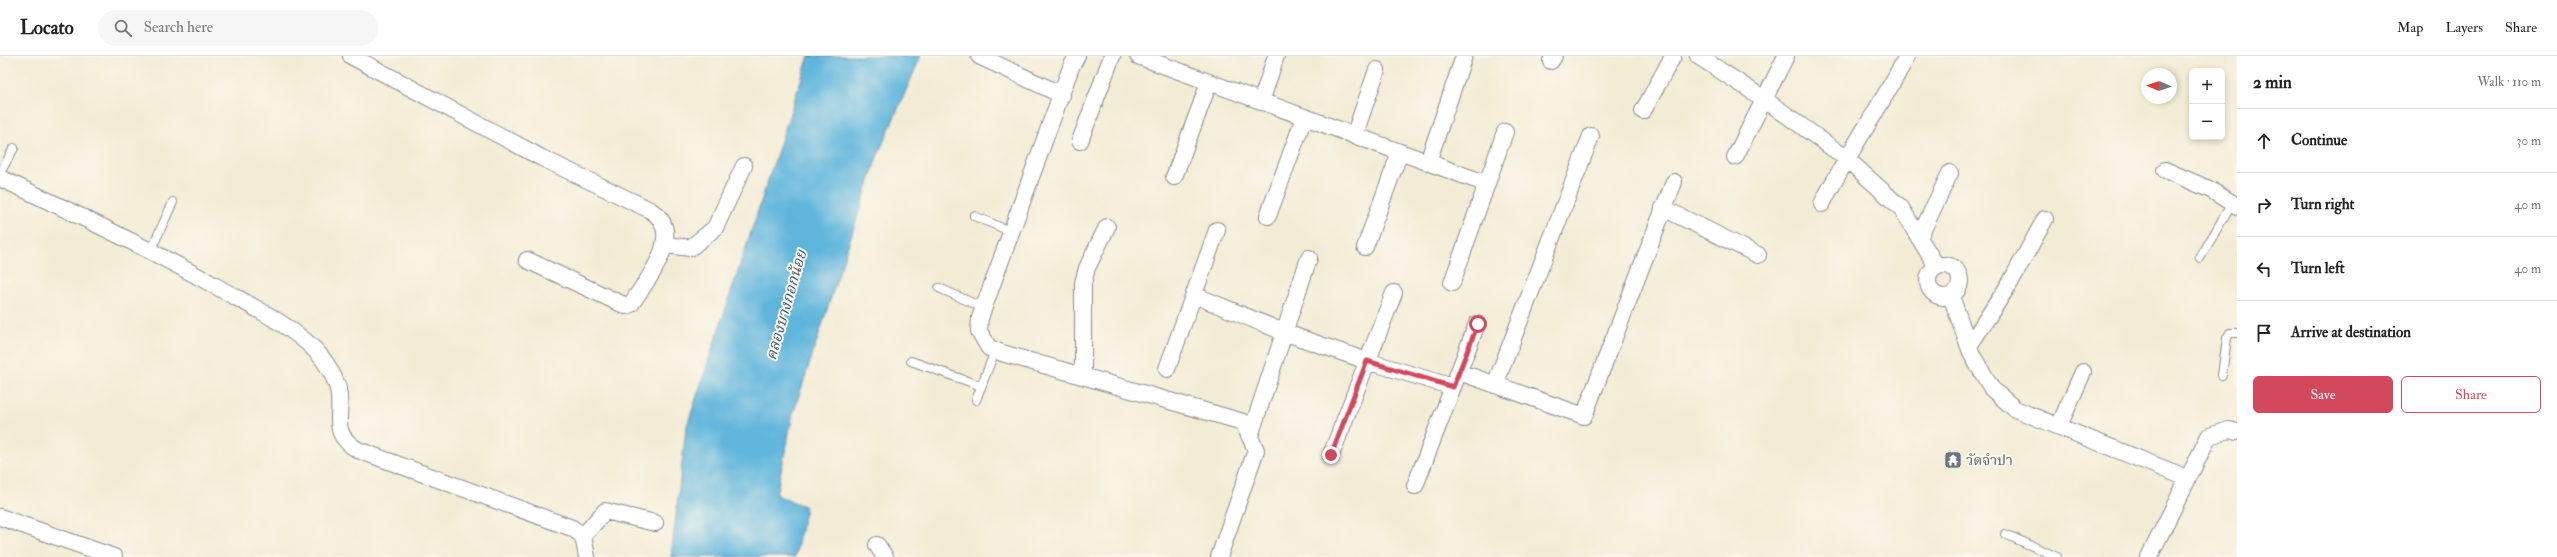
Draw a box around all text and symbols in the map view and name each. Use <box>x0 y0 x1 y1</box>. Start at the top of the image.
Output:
search box <box>98 10 378 46</box>
text: Locato <box>20 16 74 40</box>
icon: search <box>112 17 134 39</box>
text: Search here <box>144 18 213 37</box>
text: Map <box>2397 19 2423 36</box>
text: Layers <box>2445 19 2483 36</box>
text: Share <box>2505 19 2537 36</box>
north arrow <box>2141 68 2177 104</box>
map controls <box>2189 68 2225 140</box>
button: + <box>2189 68 2225 104</box>
text: 2 min <box>2253 72 2292 93</box>
text: Walk · 110 m <box>2477 74 2541 90</box>
button: − <box>2189 104 2225 140</box>
icon: ahead <box>2253 130 2275 152</box>
text: Continue <box>2291 131 2347 150</box>
text: 30 m <box>2517 133 2541 149</box>
icon: right <box>2253 194 2275 216</box>
text: Turn right <box>2291 195 2354 214</box>
text: 40 m <box>2515 197 2541 213</box>
water label: คลองบางกอกน้อย <box>762 247 812 362</box>
icon: left <box>2253 258 2275 280</box>
text: Turn left <box>2291 259 2345 278</box>
text: 40 m <box>2515 261 2541 277</box>
route start <box>1469 315 1487 333</box>
icon: arrive <box>2253 322 2275 344</box>
text: Arrive at destination <box>2291 323 2411 342</box>
button: Save <box>2253 376 2393 413</box>
button: Share <box>2401 376 2541 413</box>
route end <box>1322 446 1340 464</box>
temple icon: วัดจําปา <box>1943 450 1963 470</box>
place label: วัดจําปา <box>1966 452 2013 469</box>

